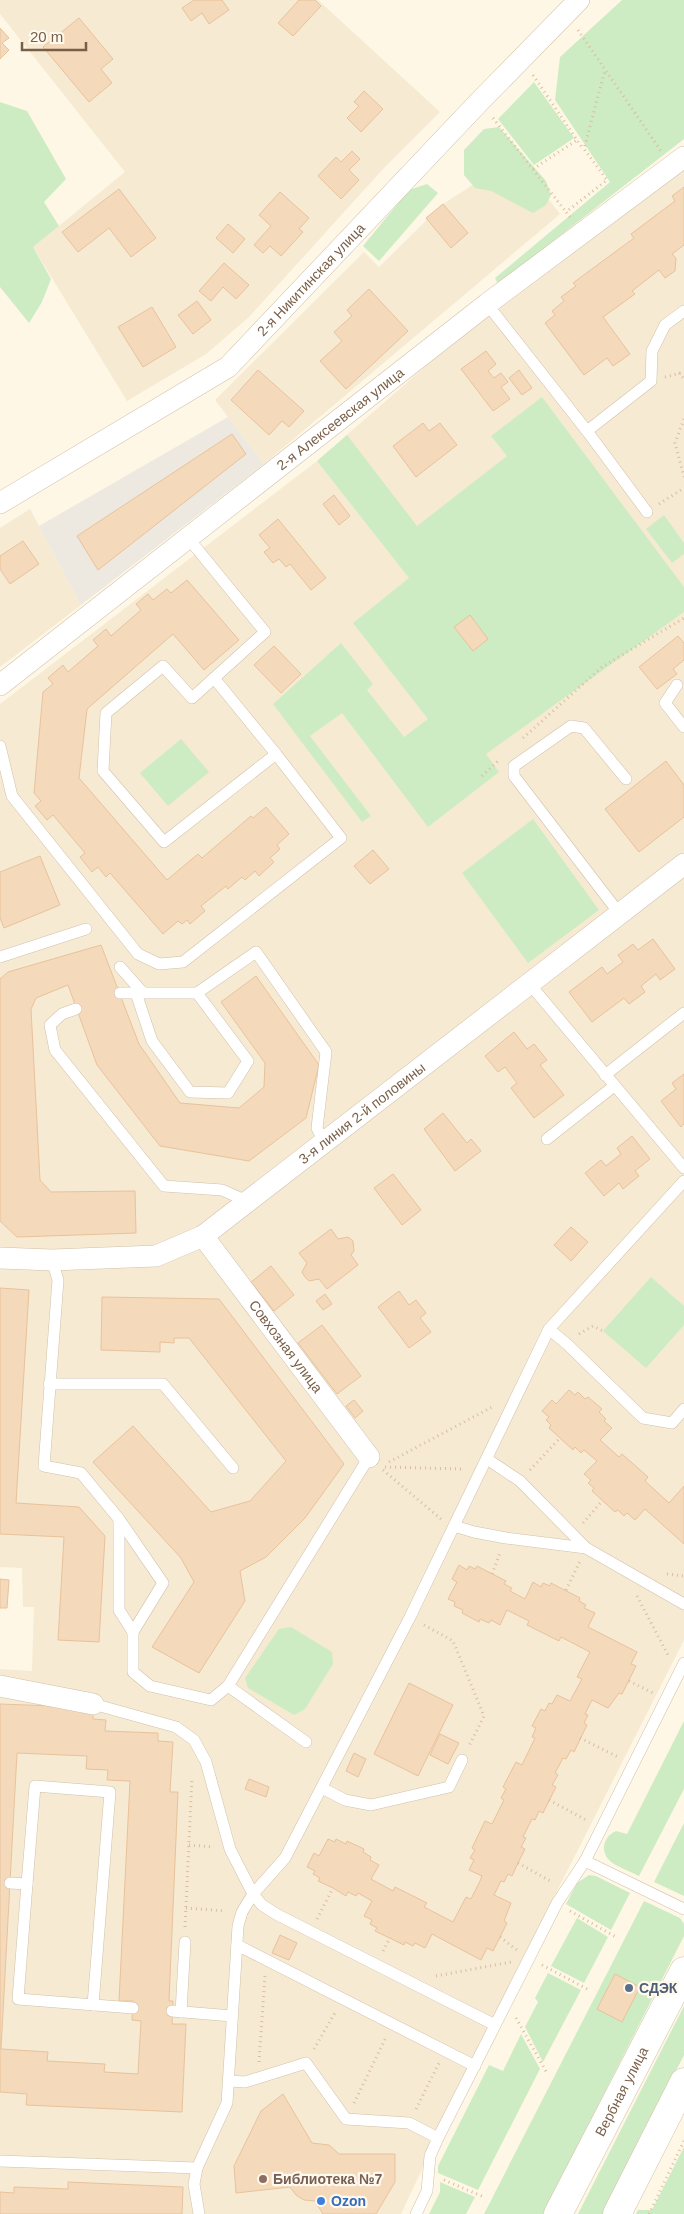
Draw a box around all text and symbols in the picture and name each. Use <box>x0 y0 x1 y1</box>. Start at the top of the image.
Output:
scale bar <box>22 20 86 52</box>
text: 20 m <box>30 28 63 45</box>
street label: 2-я Никитинская улица <box>254 220 368 339</box>
street label: 2-я Алексеевская улица <box>274 364 407 473</box>
street label: 3-я линия 2-й половины <box>295 1059 428 1167</box>
street label: Совхозная улица <box>246 1297 326 1396</box>
place label: СДЭК <box>639 1980 678 1996</box>
marker: СДЭК <box>623 1982 635 1994</box>
street label: Вербная улица <box>592 2044 651 2139</box>
place label: Библиотека №7 <box>273 2171 383 2187</box>
marker: Библиотека №7 <box>257 2173 269 2185</box>
place label: Ozon <box>331 2193 366 2209</box>
marker: Ozon <box>315 2195 327 2207</box>

